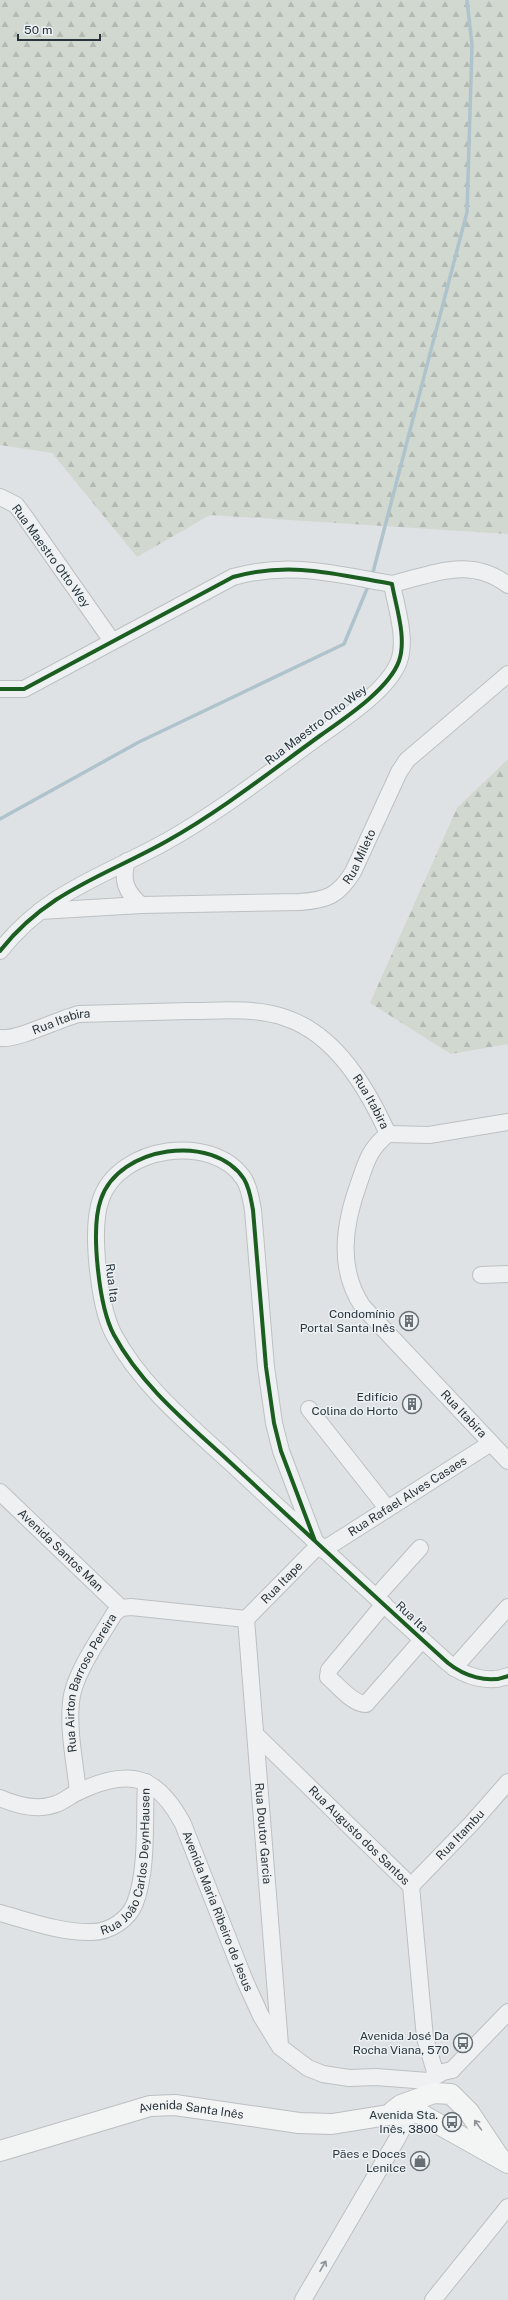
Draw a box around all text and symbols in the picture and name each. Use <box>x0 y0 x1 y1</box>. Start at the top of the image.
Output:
scale bar <box>18 16 100 42</box>
text: 50 m <box>24 23 52 37</box>
street label: Rua Maestro Otto Wey <box>9 502 93 611</box>
street label: Rua Maestro Otto Wey <box>262 682 370 768</box>
street label: Rua Mileto <box>340 827 379 887</box>
street label: Rua Itabira <box>30 1007 91 1037</box>
street label: Rua Itabira <box>350 1072 392 1131</box>
street label: Rua Ita <box>103 1263 121 1303</box>
place label: Condomínio Portal Santa Inês <box>300 1307 395 1335</box>
building icon: Condomínio Portal Santa Inês <box>398 1310 420 1332</box>
street label: Rua Itabira <box>438 1387 490 1441</box>
place label: Edifício Colina do Horto <box>312 1390 398 1418</box>
building icon: Edifício Colina do Horto <box>401 1393 423 1415</box>
street label: Rua Rafael Alves Casaes <box>345 1453 469 1539</box>
street label: Avenida Santos Man <box>15 1506 106 1594</box>
street label: Rua Itape <box>258 1559 306 1607</box>
street label: Rua Ita <box>393 1599 431 1635</box>
street label: Rua Airton Barroso Pereira <box>63 1611 120 1753</box>
street label: Rua Doutor Garcia <box>252 1782 274 1885</box>
street label: Rua Augusto dos Santos <box>306 1783 413 1888</box>
street label: Rua João Carlos DeynHausen <box>99 1788 153 1938</box>
street label: Rua Itambu <box>433 1807 487 1863</box>
street label: Avenida Maria Ribeiro de Jesus <box>179 1829 256 1994</box>
place label: Avenida José Da Rocha Viana, 570 <box>353 2029 449 2057</box>
bus stop icon: Avenida José Da Rocha Viana, 570 <box>452 2032 474 2054</box>
street label: Avenida Santa Inês <box>137 2098 245 2122</box>
place label: Avenida Sta. Inês, 3800 <box>369 2108 438 2136</box>
bus stop icon: Avenida Sta. Inês, 3800 <box>441 2111 463 2133</box>
one-way arrow <box>474 2119 482 2130</box>
place label: Pães e Doces Lenilce <box>332 2147 406 2175</box>
shop icon: Pães e Doces Lenilce <box>409 2150 431 2172</box>
one-way arrow <box>320 2260 328 2272</box>

